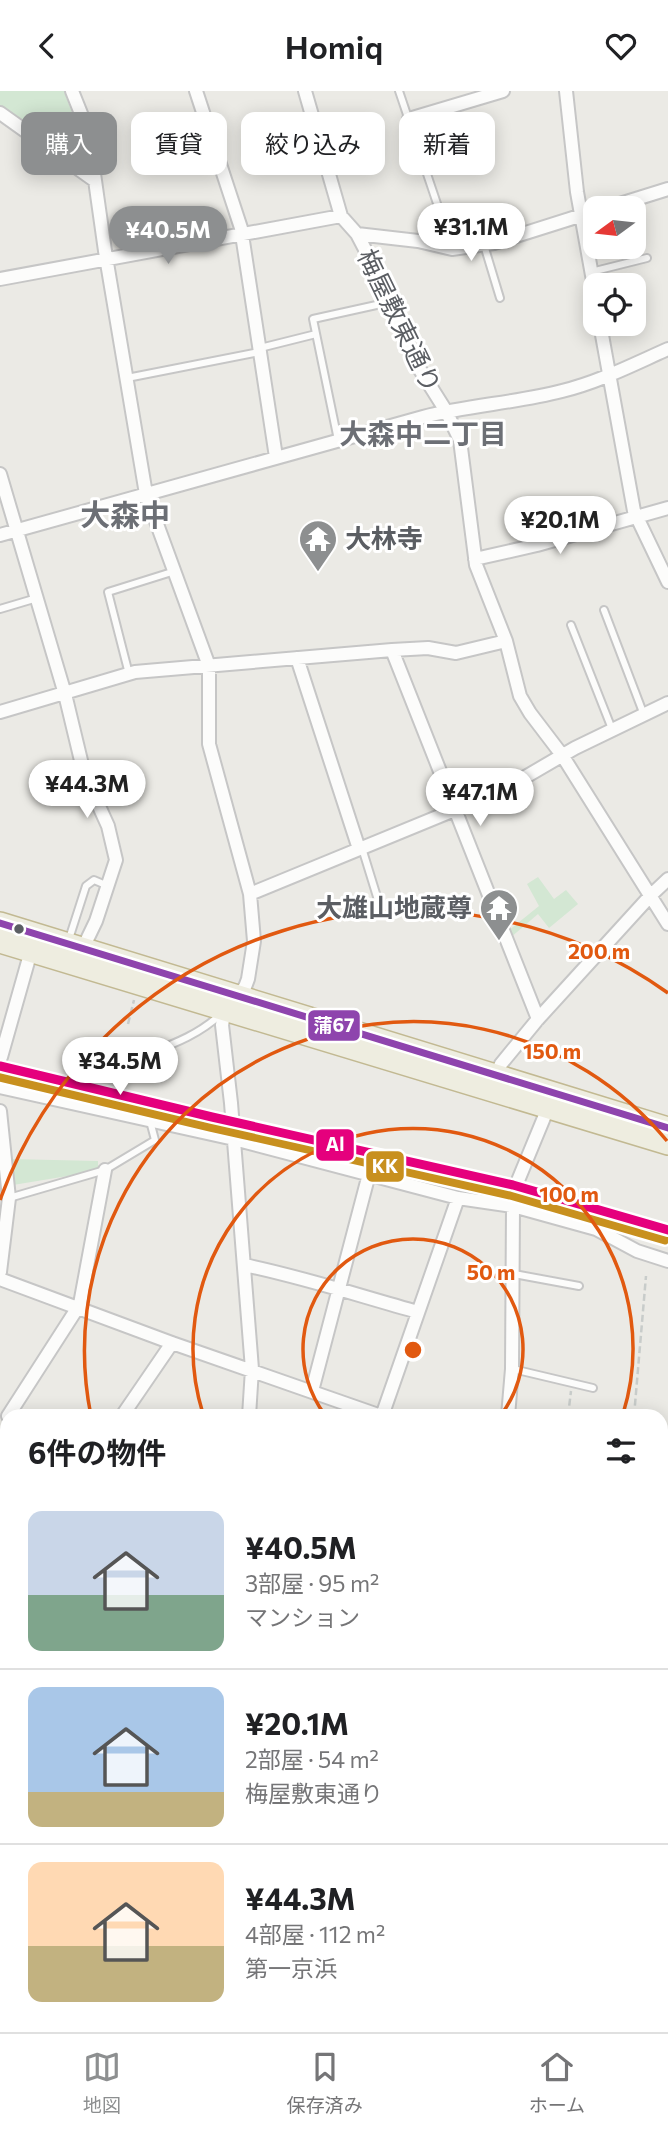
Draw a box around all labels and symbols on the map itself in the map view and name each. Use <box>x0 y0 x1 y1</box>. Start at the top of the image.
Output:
north arrow <box>583 196 646 259</box>
pin: ¥31.1M <box>414 204 528 263</box>
pin: ¥40.5M <box>111 207 225 266</box>
street label: 梅屋敷東通り <box>352 243 448 397</box>
district label: 大森中二丁目 <box>339 416 507 450</box>
district label: 大森中 <box>80 495 170 532</box>
pin: ¥20.1M <box>503 497 617 556</box>
temple icon: 大林寺 <box>297 518 339 573</box>
place label: 大林寺 <box>345 522 423 553</box>
pin: ¥44.3M <box>30 761 144 820</box>
pin: ¥47.1M <box>423 769 537 828</box>
temple icon: 大雄山地蔵尊 <box>478 887 520 942</box>
place label: 大雄山地蔵尊 <box>316 891 472 922</box>
unlabelled marker <box>12 922 26 936</box>
text: 200 m <box>568 938 630 963</box>
line badge: 蒲67 <box>307 1009 361 1042</box>
text: 蒲67 <box>314 1013 355 1036</box>
pin: ¥34.5M <box>63 1037 177 1097</box>
text: 150 m <box>523 1038 581 1063</box>
line badge: Al <box>315 1128 355 1162</box>
text: Al <box>326 1132 344 1155</box>
line badge: KK <box>365 1150 405 1183</box>
text: KK <box>372 1154 398 1177</box>
text: 100 m <box>539 1181 599 1206</box>
text: 50 m <box>467 1259 515 1284</box>
centre of rings <box>401 1338 425 1362</box>

